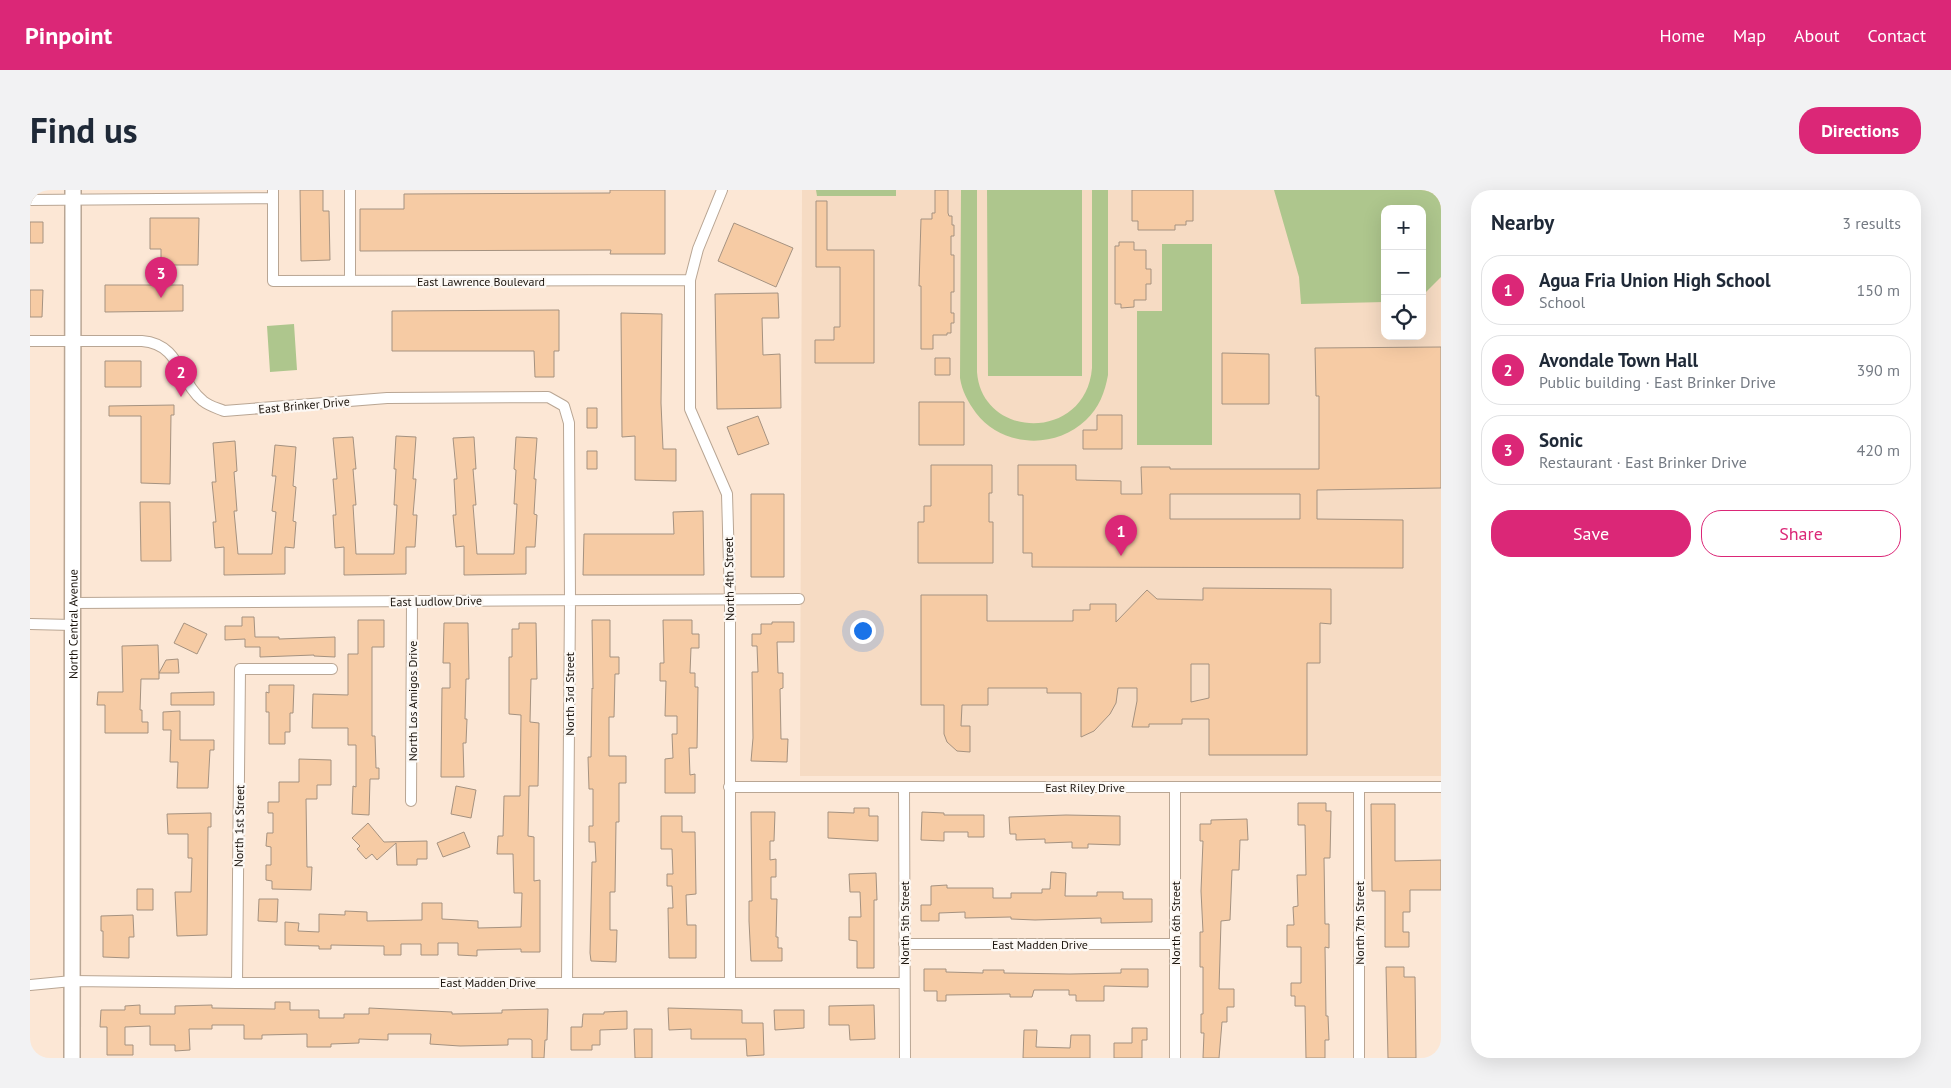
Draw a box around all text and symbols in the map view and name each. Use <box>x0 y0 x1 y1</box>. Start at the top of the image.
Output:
text: Pinpoint <box>25 20 112 51</box>
text: Home <box>1659 24 1705 47</box>
text: Map <box>1733 24 1766 47</box>
text: About <box>1794 24 1840 47</box>
text: Contact <box>1868 24 1926 47</box>
text: Find us <box>30 107 138 153</box>
button: Directions <box>1799 107 1921 154</box>
map controls <box>1381 205 1426 340</box>
button: + <box>1381 205 1426 250</box>
text: Nearby <box>1491 209 1554 236</box>
text: 3 results <box>1842 213 1901 233</box>
button: − <box>1381 250 1426 295</box>
pin: 3 <box>145 257 177 298</box>
text: Agua Fria Union High School <box>1539 268 1771 292</box>
street label: East Lawrence Boulevard <box>417 274 545 289</box>
text: 1 <box>1503 280 1513 300</box>
text: 150 m <box>1857 280 1900 300</box>
text: School <box>1539 292 1585 312</box>
button: locate <box>1381 295 1426 340</box>
text: Avondale Town Hall <box>1539 348 1698 372</box>
pin: 2 <box>165 356 197 397</box>
text: 2 <box>1503 360 1513 380</box>
text: 390 m <box>1857 360 1900 380</box>
text: Public building · East Brinker Drive <box>1539 372 1776 392</box>
street label: East Brinker Drive <box>258 394 350 416</box>
text: Sonic <box>1539 428 1583 452</box>
text: 3 <box>1503 440 1513 460</box>
text: 420 m <box>1857 440 1900 460</box>
text: Restaurant · East Brinker Drive <box>1539 452 1747 472</box>
button: Save <box>1491 510 1691 557</box>
button: Share <box>1701 510 1901 557</box>
pin: 1 <box>1105 515 1137 556</box>
street label: North 4th Street <box>721 537 737 621</box>
street label: North Central Avenue <box>65 569 80 679</box>
street label: East Ludlow Drive <box>390 593 482 609</box>
your location <box>850 618 876 644</box>
street label: North Los Amigos Drive <box>405 641 420 761</box>
street label: North 3rd Street <box>562 652 577 736</box>
street label: East Riley Drive <box>1045 780 1125 795</box>
street label: North 1st Street <box>231 785 247 867</box>
street label: North 5th Street <box>897 881 912 965</box>
street label: North 6th Street <box>1168 881 1183 965</box>
street label: North 7th Street <box>1352 881 1367 965</box>
street label: East Madden Drive <box>992 937 1088 952</box>
street label: East Madden Drive <box>440 975 536 990</box>

